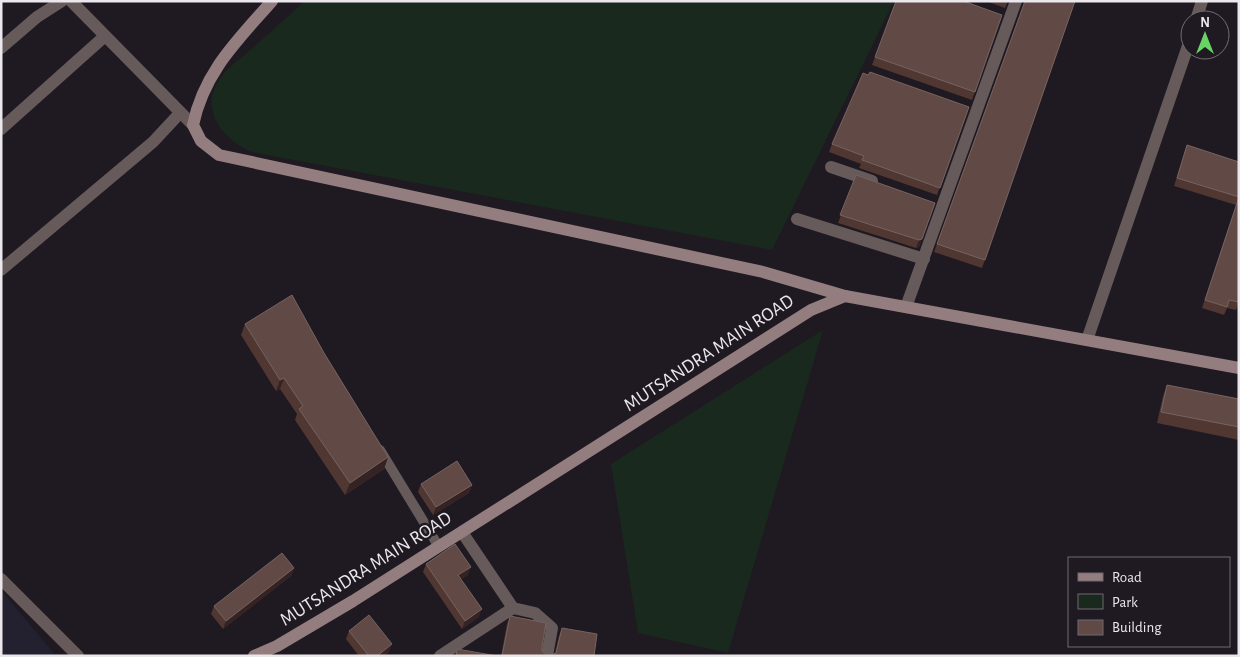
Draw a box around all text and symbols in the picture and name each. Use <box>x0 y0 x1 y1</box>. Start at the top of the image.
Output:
north arrow <box>1180 10 1230 60</box>
text: N <box>1200 16 1210 30</box>
street label: MUTSANDRA MAIN ROAD <box>621 291 797 415</box>
street label: MUTSANDRA MAIN ROAD <box>277 508 455 630</box>
legend <box>1068 557 1230 647</box>
text: Road <box>1112 570 1142 585</box>
text: Park <box>1112 595 1138 610</box>
text: Building <box>1112 620 1162 635</box>

